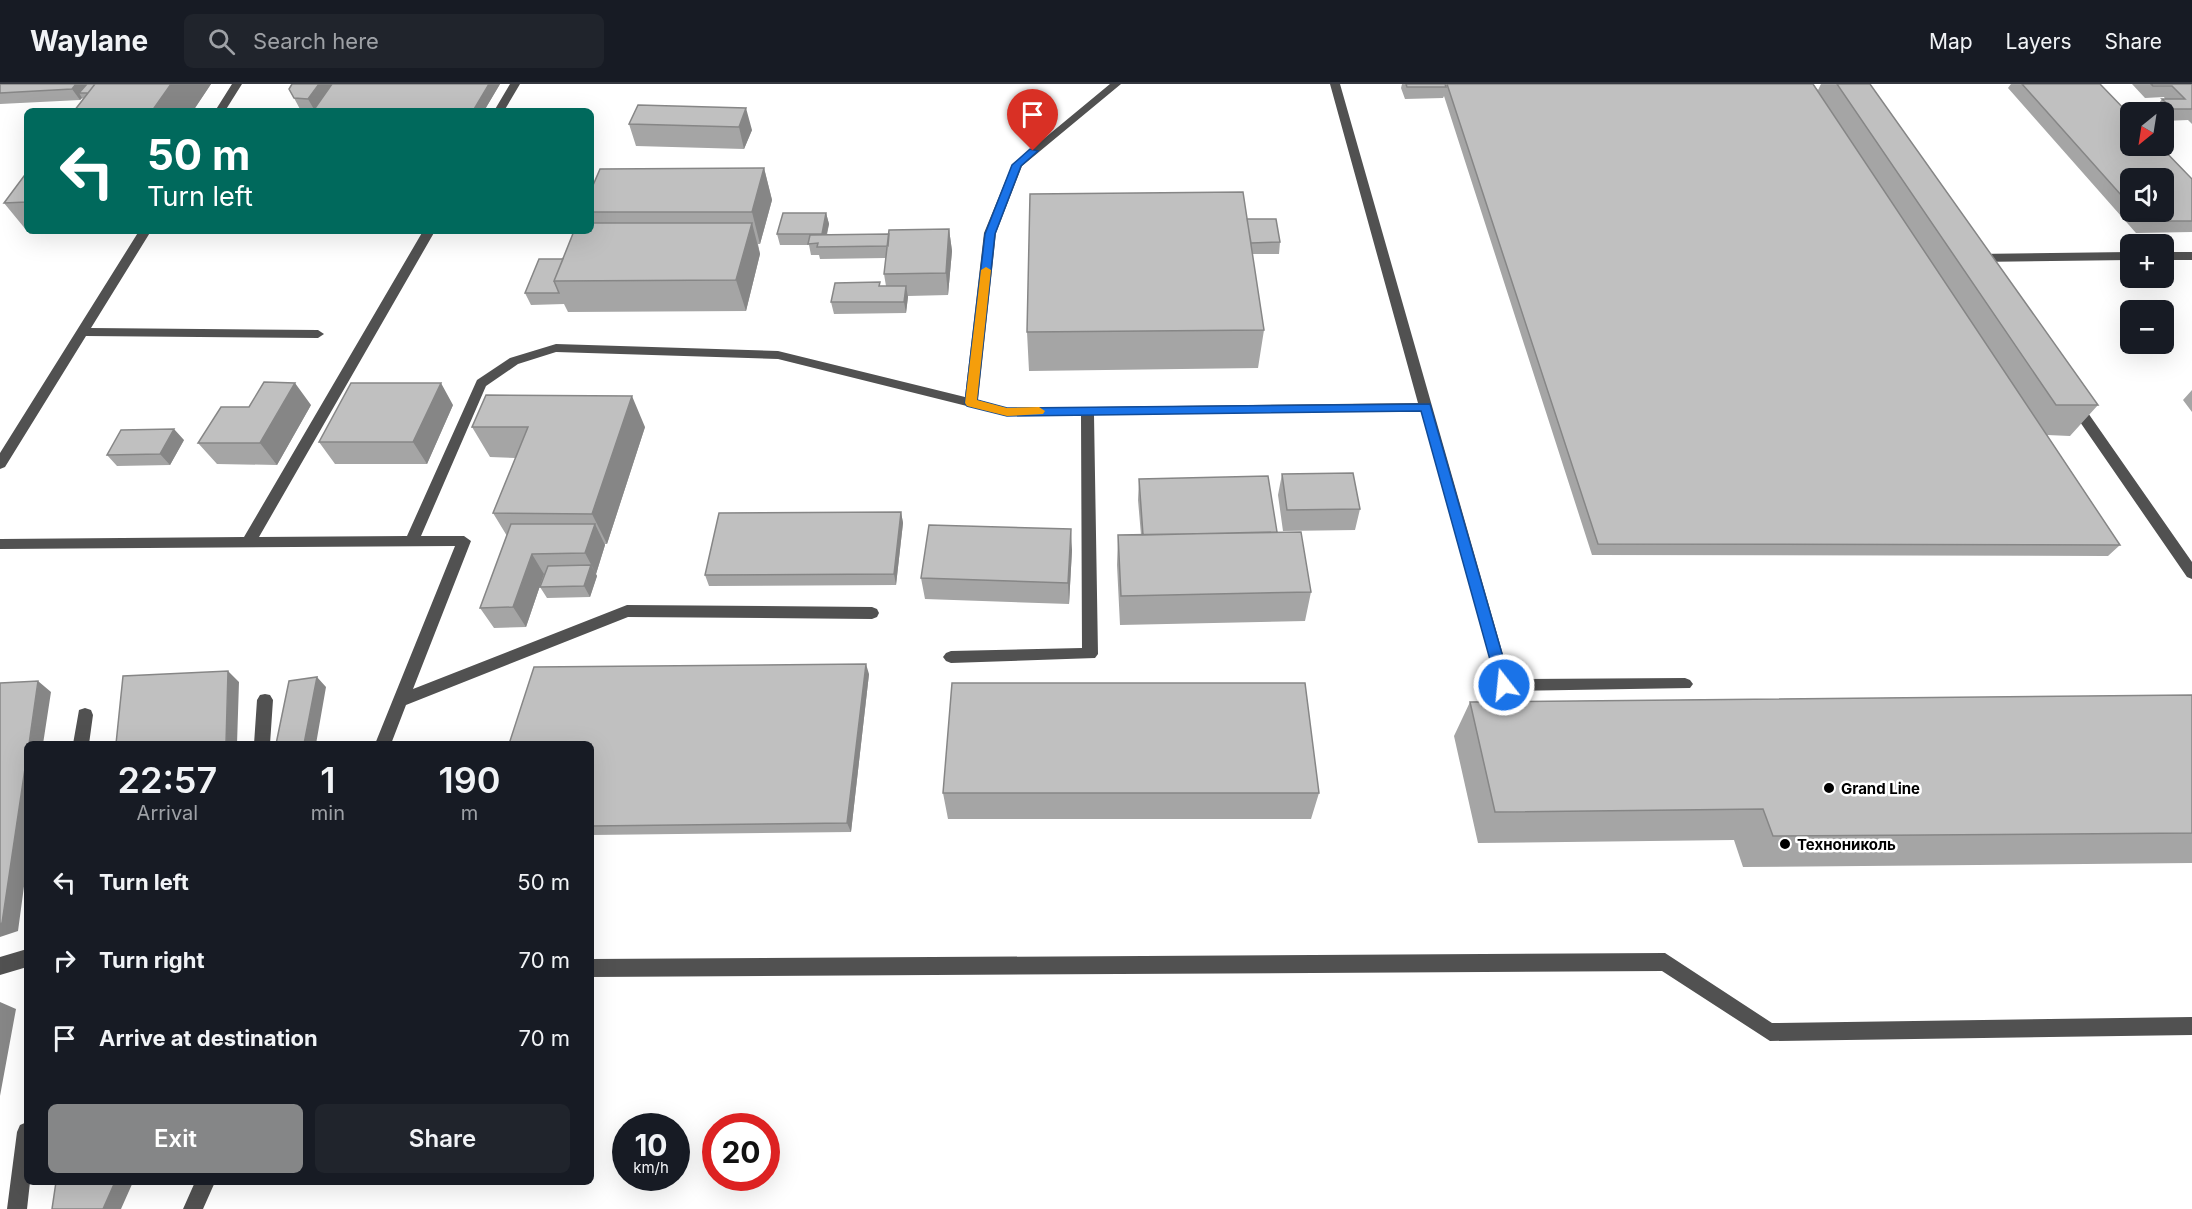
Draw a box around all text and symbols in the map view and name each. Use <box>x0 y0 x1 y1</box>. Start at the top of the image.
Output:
search box <box>184 14 604 68</box>
text: Waylane <box>30 24 148 58</box>
icon: search <box>205 25 238 58</box>
text: Search here <box>253 28 379 54</box>
text: Map <box>1929 29 1973 54</box>
text: Layers <box>2006 29 2072 54</box>
text: Share <box>2105 29 2162 54</box>
pin <box>1007 89 1058 151</box>
icon: arrive <box>1016 98 1049 131</box>
north arrow <box>2120 102 2174 156</box>
map controls <box>2120 102 2174 354</box>
text: 50 m <box>147 129 250 180</box>
icon: left <box>48 132 126 210</box>
button: sound <box>2120 168 2174 222</box>
text: Turn left <box>147 180 253 213</box>
button: + <box>2120 234 2174 288</box>
button: − <box>2120 300 2174 354</box>
position arrow <box>1472 653 1536 717</box>
text: 22:57 <box>118 758 217 802</box>
text: 1 <box>320 758 335 802</box>
text: 190 <box>438 758 500 802</box>
place label: Grand Line <box>1841 779 1920 798</box>
marker: Grand Line <box>1822 781 1836 795</box>
text: Arrival <box>137 801 198 825</box>
text: min <box>311 801 345 825</box>
text: m <box>461 801 478 825</box>
place label: Технониколь <box>1797 835 1896 854</box>
marker: Технониколь <box>1778 837 1792 851</box>
icon: left <box>48 866 81 899</box>
text: Turn left <box>99 869 189 895</box>
text: 50 m <box>517 869 570 895</box>
icon: right <box>48 944 81 977</box>
text: Turn right <box>99 947 205 973</box>
text: 70 m <box>519 947 570 973</box>
icon: arrive <box>48 1022 81 1055</box>
text: Arrive at destination <box>99 1025 318 1051</box>
text: 70 m <box>519 1025 570 1051</box>
button: Exit <box>48 1104 303 1173</box>
button: Share <box>315 1104 570 1173</box>
speed limit sign: 20 <box>702 1113 780 1191</box>
text: 10 <box>634 1127 668 1163</box>
text: km/h <box>633 1158 669 1177</box>

